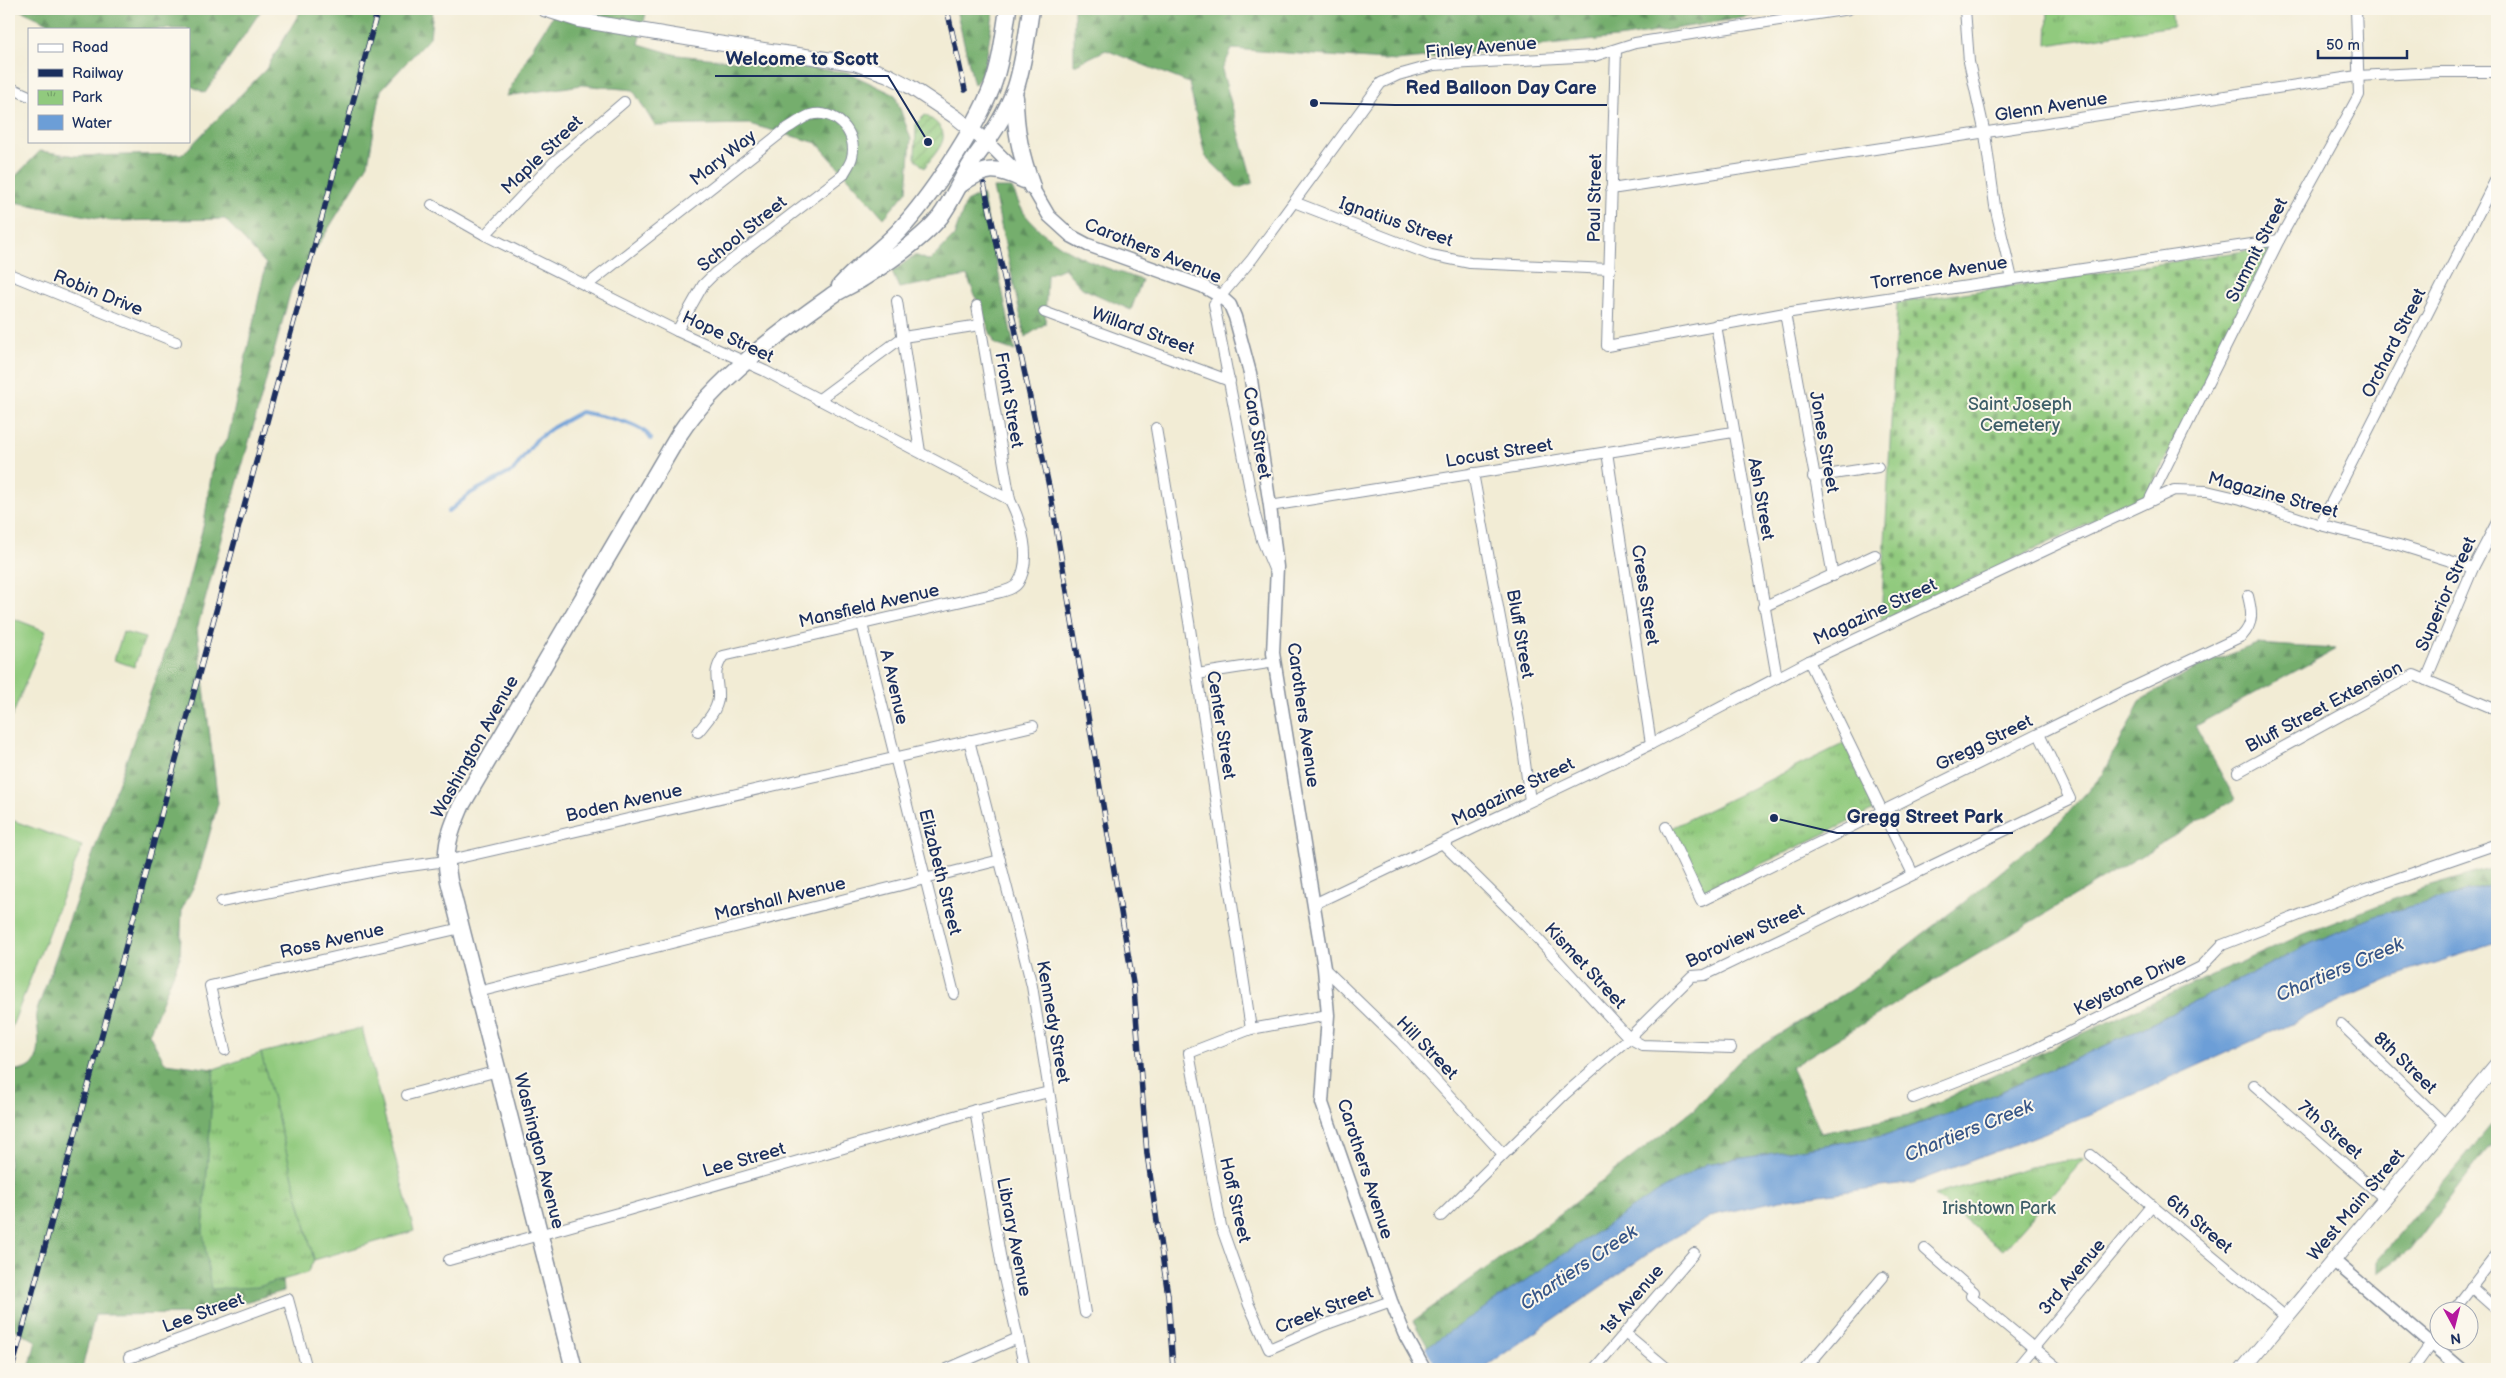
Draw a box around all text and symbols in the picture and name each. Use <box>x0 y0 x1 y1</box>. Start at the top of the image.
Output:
legend <box>28 28 190 142</box>
scale bar <box>2318 28 2407 60</box>
street label: Finley Avenue <box>1424 33 1538 63</box>
text: 50 m <box>2326 36 2360 55</box>
text: Road <box>72 38 108 57</box>
callout: Welcome to Scott <box>715 42 888 76</box>
text: Welcome to Scott <box>725 48 879 71</box>
text: Railway <box>72 64 123 83</box>
callout: Red Balloon Day Care <box>1395 71 1607 105</box>
text: Red Balloon Day Care <box>1405 77 1597 100</box>
text: Park <box>72 88 103 107</box>
street label: Glenn Avenue <box>1993 88 2109 126</box>
street label: Maple Street <box>497 111 587 199</box>
text: Water <box>72 114 112 133</box>
street label: Mary Way <box>686 125 761 190</box>
street label: Paul Street <box>1584 153 1606 243</box>
street label: School Street <box>693 191 791 276</box>
street label: Ignatius Street <box>1336 193 1456 251</box>
street label: Summit Street <box>2222 194 2293 306</box>
street label: Carothers Avenue <box>1081 214 1225 288</box>
street label: Torrence Avenue <box>1869 252 2009 294</box>
street label: Robin Drive <box>50 266 146 321</box>
street label: Orchard Street <box>2357 284 2431 401</box>
street label: Willard Street <box>1089 303 1198 360</box>
street label: Hope Street <box>679 307 777 368</box>
street label: Front Street <box>990 351 1028 450</box>
street label: Caro Street <box>1239 385 1276 481</box>
street label: Jones Street <box>1805 389 1843 495</box>
park label: Saint Joseph Cemetery <box>1968 394 2072 436</box>
street label: Locust Street <box>1444 434 1554 472</box>
street label: Ash Street <box>1743 456 1779 542</box>
street label: Magazine Street <box>2206 468 2341 523</box>
street label: Superior Street <box>2411 533 2481 655</box>
street label: Cress Street <box>1627 543 1663 647</box>
street label: Magazine Street <box>1810 574 1941 650</box>
street label: Mansfield Avenue <box>797 580 942 632</box>
street label: Bluff Street <box>1502 588 1538 681</box>
street label: Carothers Avenue <box>1282 641 1324 789</box>
street label: A Avenue <box>875 647 913 727</box>
street label: Bluff Street Extension <box>2242 657 2406 757</box>
street label: Center Street <box>1202 669 1240 781</box>
street label: Washington Avenue <box>427 672 523 822</box>
street label: Gregg Street <box>1932 710 2036 775</box>
street label: Magazine Street <box>1448 753 1578 831</box>
street label: Boden Avenue <box>564 779 685 827</box>
callout: Gregg Street Park <box>1837 799 2013 833</box>
text: Gregg Street Park <box>1847 806 2003 829</box>
street label: Elizabeth Street <box>914 807 966 938</box>
street label: Marshall Avenue <box>712 872 848 925</box>
street label: Boroview Street <box>1682 899 1808 973</box>
street label: Ross Avenue <box>278 919 386 963</box>
street label: Kismet Street <box>1540 919 1630 1014</box>
water label: Chartiers Creek <box>2273 932 2408 1007</box>
street label: Keystone Drive <box>2071 948 2190 1020</box>
street label: Kennedy Street <box>1032 959 1074 1085</box>
street label: Hill Street <box>1392 1012 1462 1084</box>
street label: 8th Street <box>2369 1028 2441 1099</box>
street label: Washington Avenue <box>509 1071 569 1231</box>
water label: Chartiers Creek <box>1901 1095 2037 1167</box>
street label: Carothers Avenue <box>1332 1096 1398 1242</box>
street label: 7th Street <box>2294 1096 2367 1164</box>
street label: Lee Street <box>700 1138 788 1182</box>
street label: West Main Street <box>2303 1145 2409 1265</box>
street label: Hoff Street <box>1215 1155 1255 1245</box>
street label: Library Avenue <box>992 1176 1036 1299</box>
street label: 6th Street <box>2161 1190 2237 1258</box>
park label: Irishtown Park <box>1942 1198 2056 1219</box>
water label: Chartiers Creek <box>1516 1220 1643 1316</box>
street label: 3rd Avenue <box>2034 1234 2110 1319</box>
street label: 1st Avenue <box>1596 1260 1669 1340</box>
street label: Creek Street <box>1272 1282 1376 1338</box>
street label: Lee Street <box>159 1288 247 1337</box>
north arrow <box>2428 1300 2478 1350</box>
text: N <box>2449 1329 2462 1347</box>

